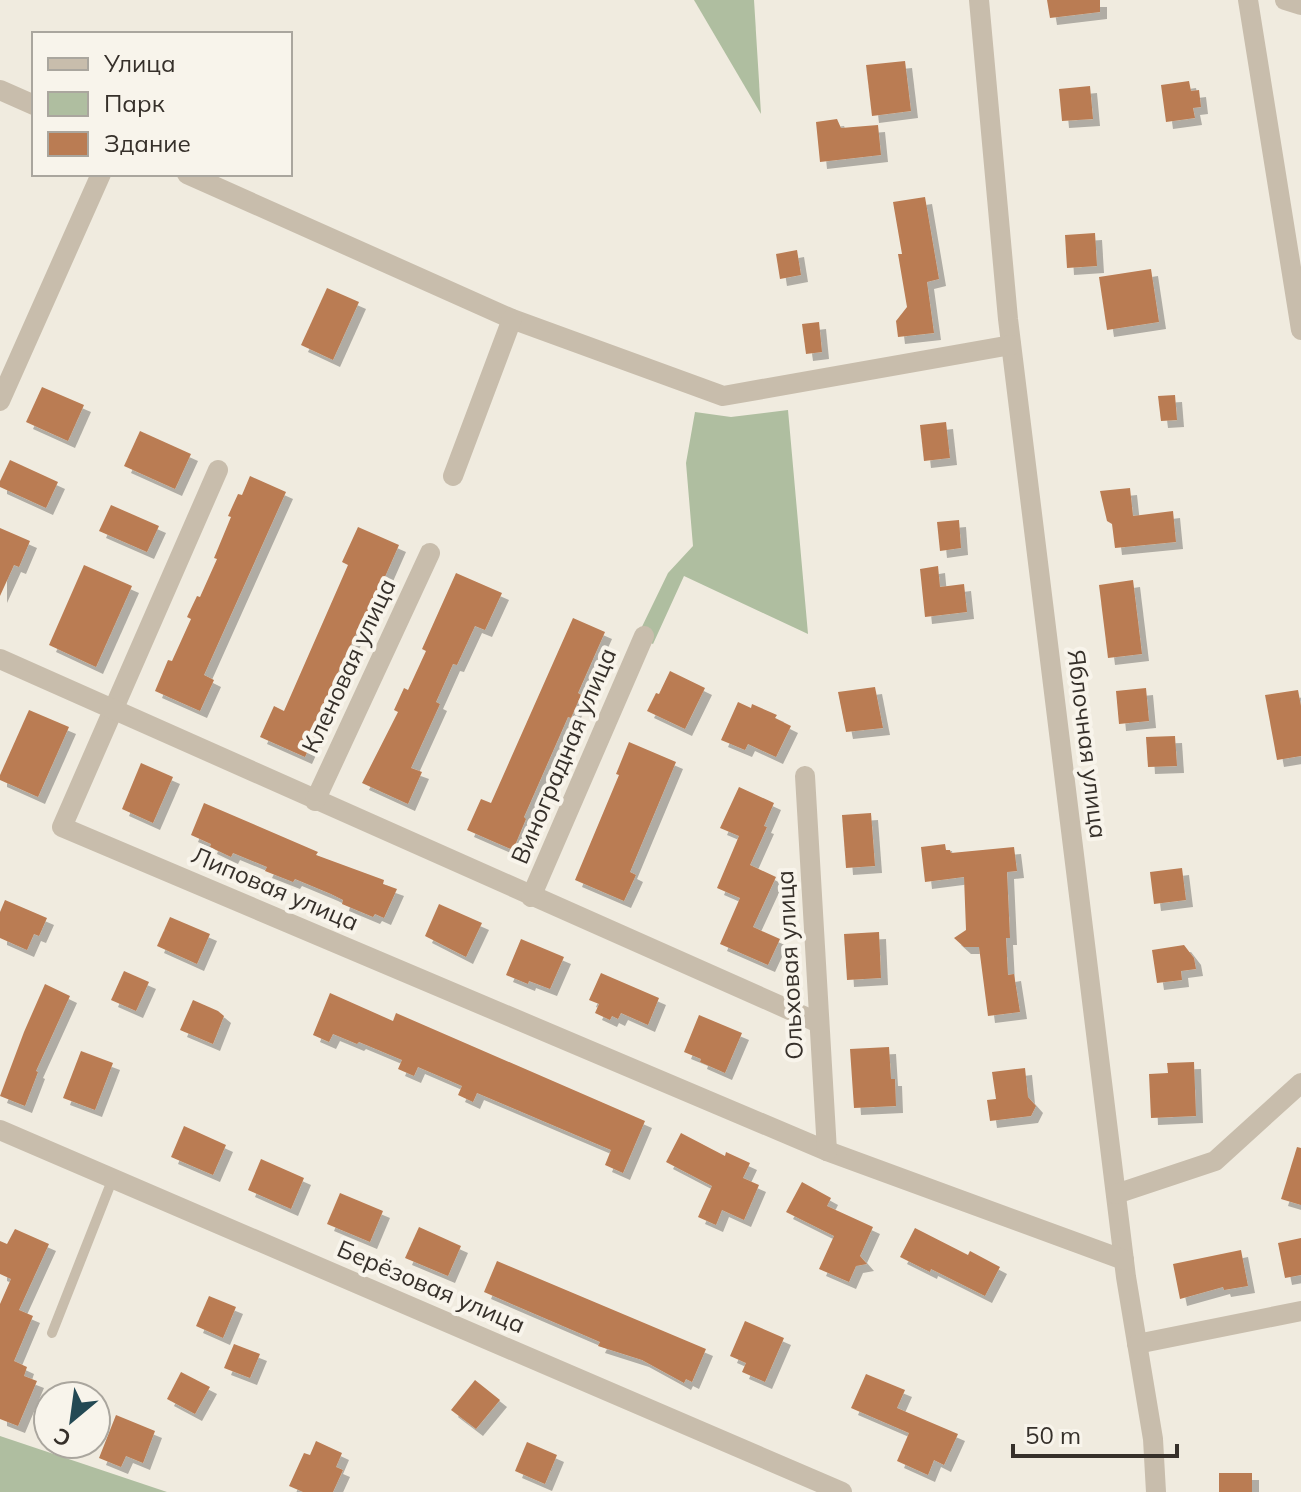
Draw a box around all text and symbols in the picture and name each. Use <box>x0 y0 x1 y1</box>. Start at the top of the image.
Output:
legend <box>32 32 292 176</box>
text: Улица <box>103 48 176 78</box>
text: Парк <box>104 88 165 118</box>
text: Здание <box>104 128 191 158</box>
street label: Кленовая улица <box>295 574 402 757</box>
street label: Виноградная улица <box>504 643 622 868</box>
street label: Яблочная улица <box>1062 648 1114 840</box>
street label: Липовая улица <box>188 839 363 937</box>
street label: Ольховая улица <box>769 869 809 1061</box>
street label: Берёзовая улица <box>333 1233 530 1339</box>
north arrow <box>32 1380 112 1460</box>
scale bar <box>1013 1408 1177 1458</box>
text: 50 m <box>1025 1420 1081 1450</box>
text: С <box>49 1422 76 1453</box>

